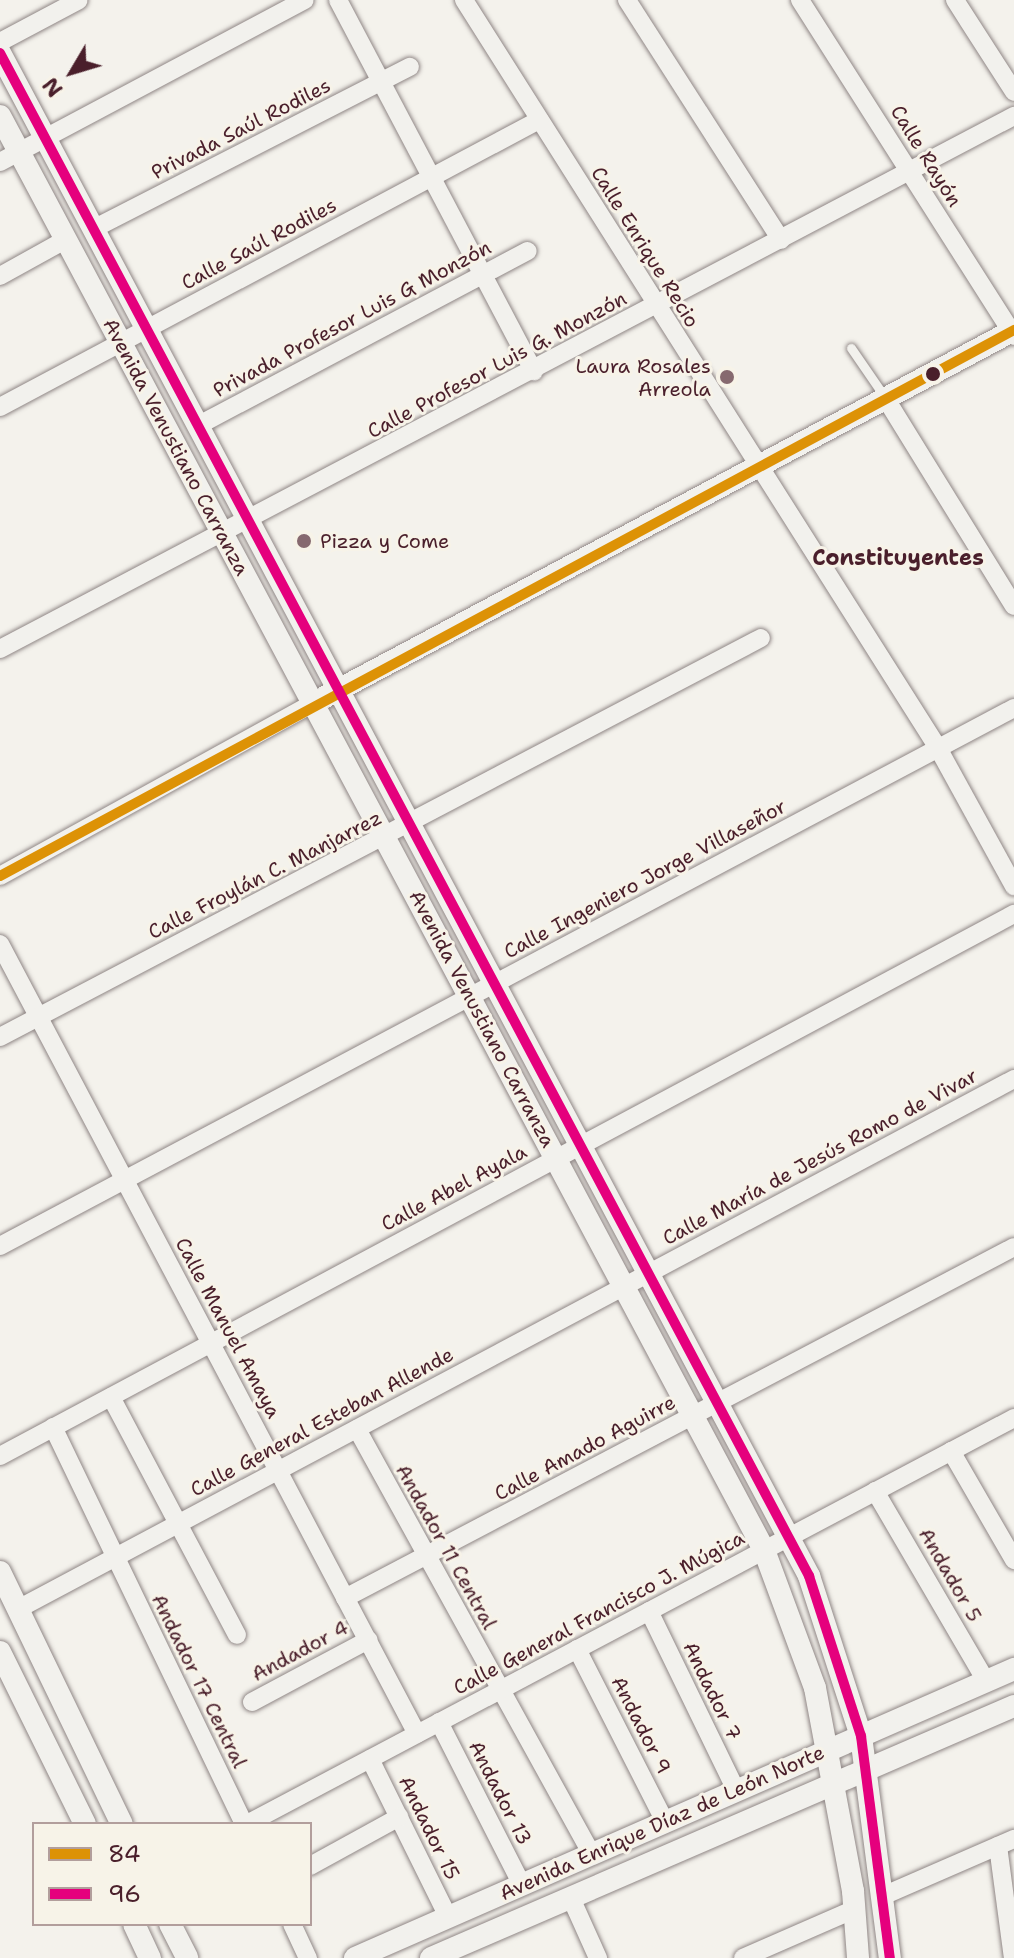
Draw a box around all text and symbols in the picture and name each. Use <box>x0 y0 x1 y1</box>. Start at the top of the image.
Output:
north arrow <box>32 32 112 112</box>
text: N <box>36 71 69 103</box>
street label: Privada Saúl Rodiles <box>147 73 335 185</box>
street label: Calle Rayón <box>885 101 967 211</box>
street label: Calle Enrique Recio <box>586 162 704 332</box>
street label: Calle Saúl Rodiles <box>177 193 341 295</box>
street label: Privada Profesor Luis G Monzón <box>209 235 495 403</box>
street label: Calle Profesor Luis G. Monzón <box>363 286 631 444</box>
street label: Avenida Venustiano Carranza <box>98 314 254 580</box>
place label: Laura Rosales Arreola <box>575 354 711 401</box>
unlabelled marker <box>925 366 941 382</box>
marker: Laura Rosales Arreola <box>718 368 736 386</box>
place label: Pizza y Come <box>320 529 449 553</box>
marker: Pizza y Come <box>295 532 313 550</box>
district label: Constituyentes <box>812 545 984 571</box>
street label: Calle Ingeniero Jorge Villaseñor <box>500 794 790 964</box>
street label: Calle Froylán C. Manjarrez <box>144 806 386 944</box>
street label: Avenida Venustiano Carranza <box>404 886 560 1152</box>
street label: Calle María de Jesús Romo de Vivar <box>659 1064 981 1250</box>
street label: Calle Abel Ayala <box>377 1140 531 1236</box>
street label: Calle Manuel Amaya <box>170 1234 286 1422</box>
street label: Calle General Esteban Allende <box>186 1342 458 1502</box>
street label: Calle Amado Aguirre <box>490 1390 680 1506</box>
street label: Andador 11 Central <box>391 1460 501 1634</box>
street label: Andador 5 <box>913 1524 987 1626</box>
street label: Calle General Francisco J. Múgica <box>449 1526 749 1700</box>
street label: Andador 17 Central <box>146 1590 252 1772</box>
street label: Andador 4 <box>247 1615 353 1687</box>
street label: Andador 7 <box>678 1638 746 1744</box>
street label: Andador 9 <box>606 1672 676 1778</box>
street label: Andador 13 <box>464 1737 536 1849</box>
street label: Avenida Enrique Díaz de León Norte <box>496 1740 828 1906</box>
street label: Andador 15 <box>394 1772 464 1884</box>
legend <box>32 1822 312 1926</box>
text: 84 <box>108 1838 141 1870</box>
text: 96 <box>108 1878 141 1910</box>

